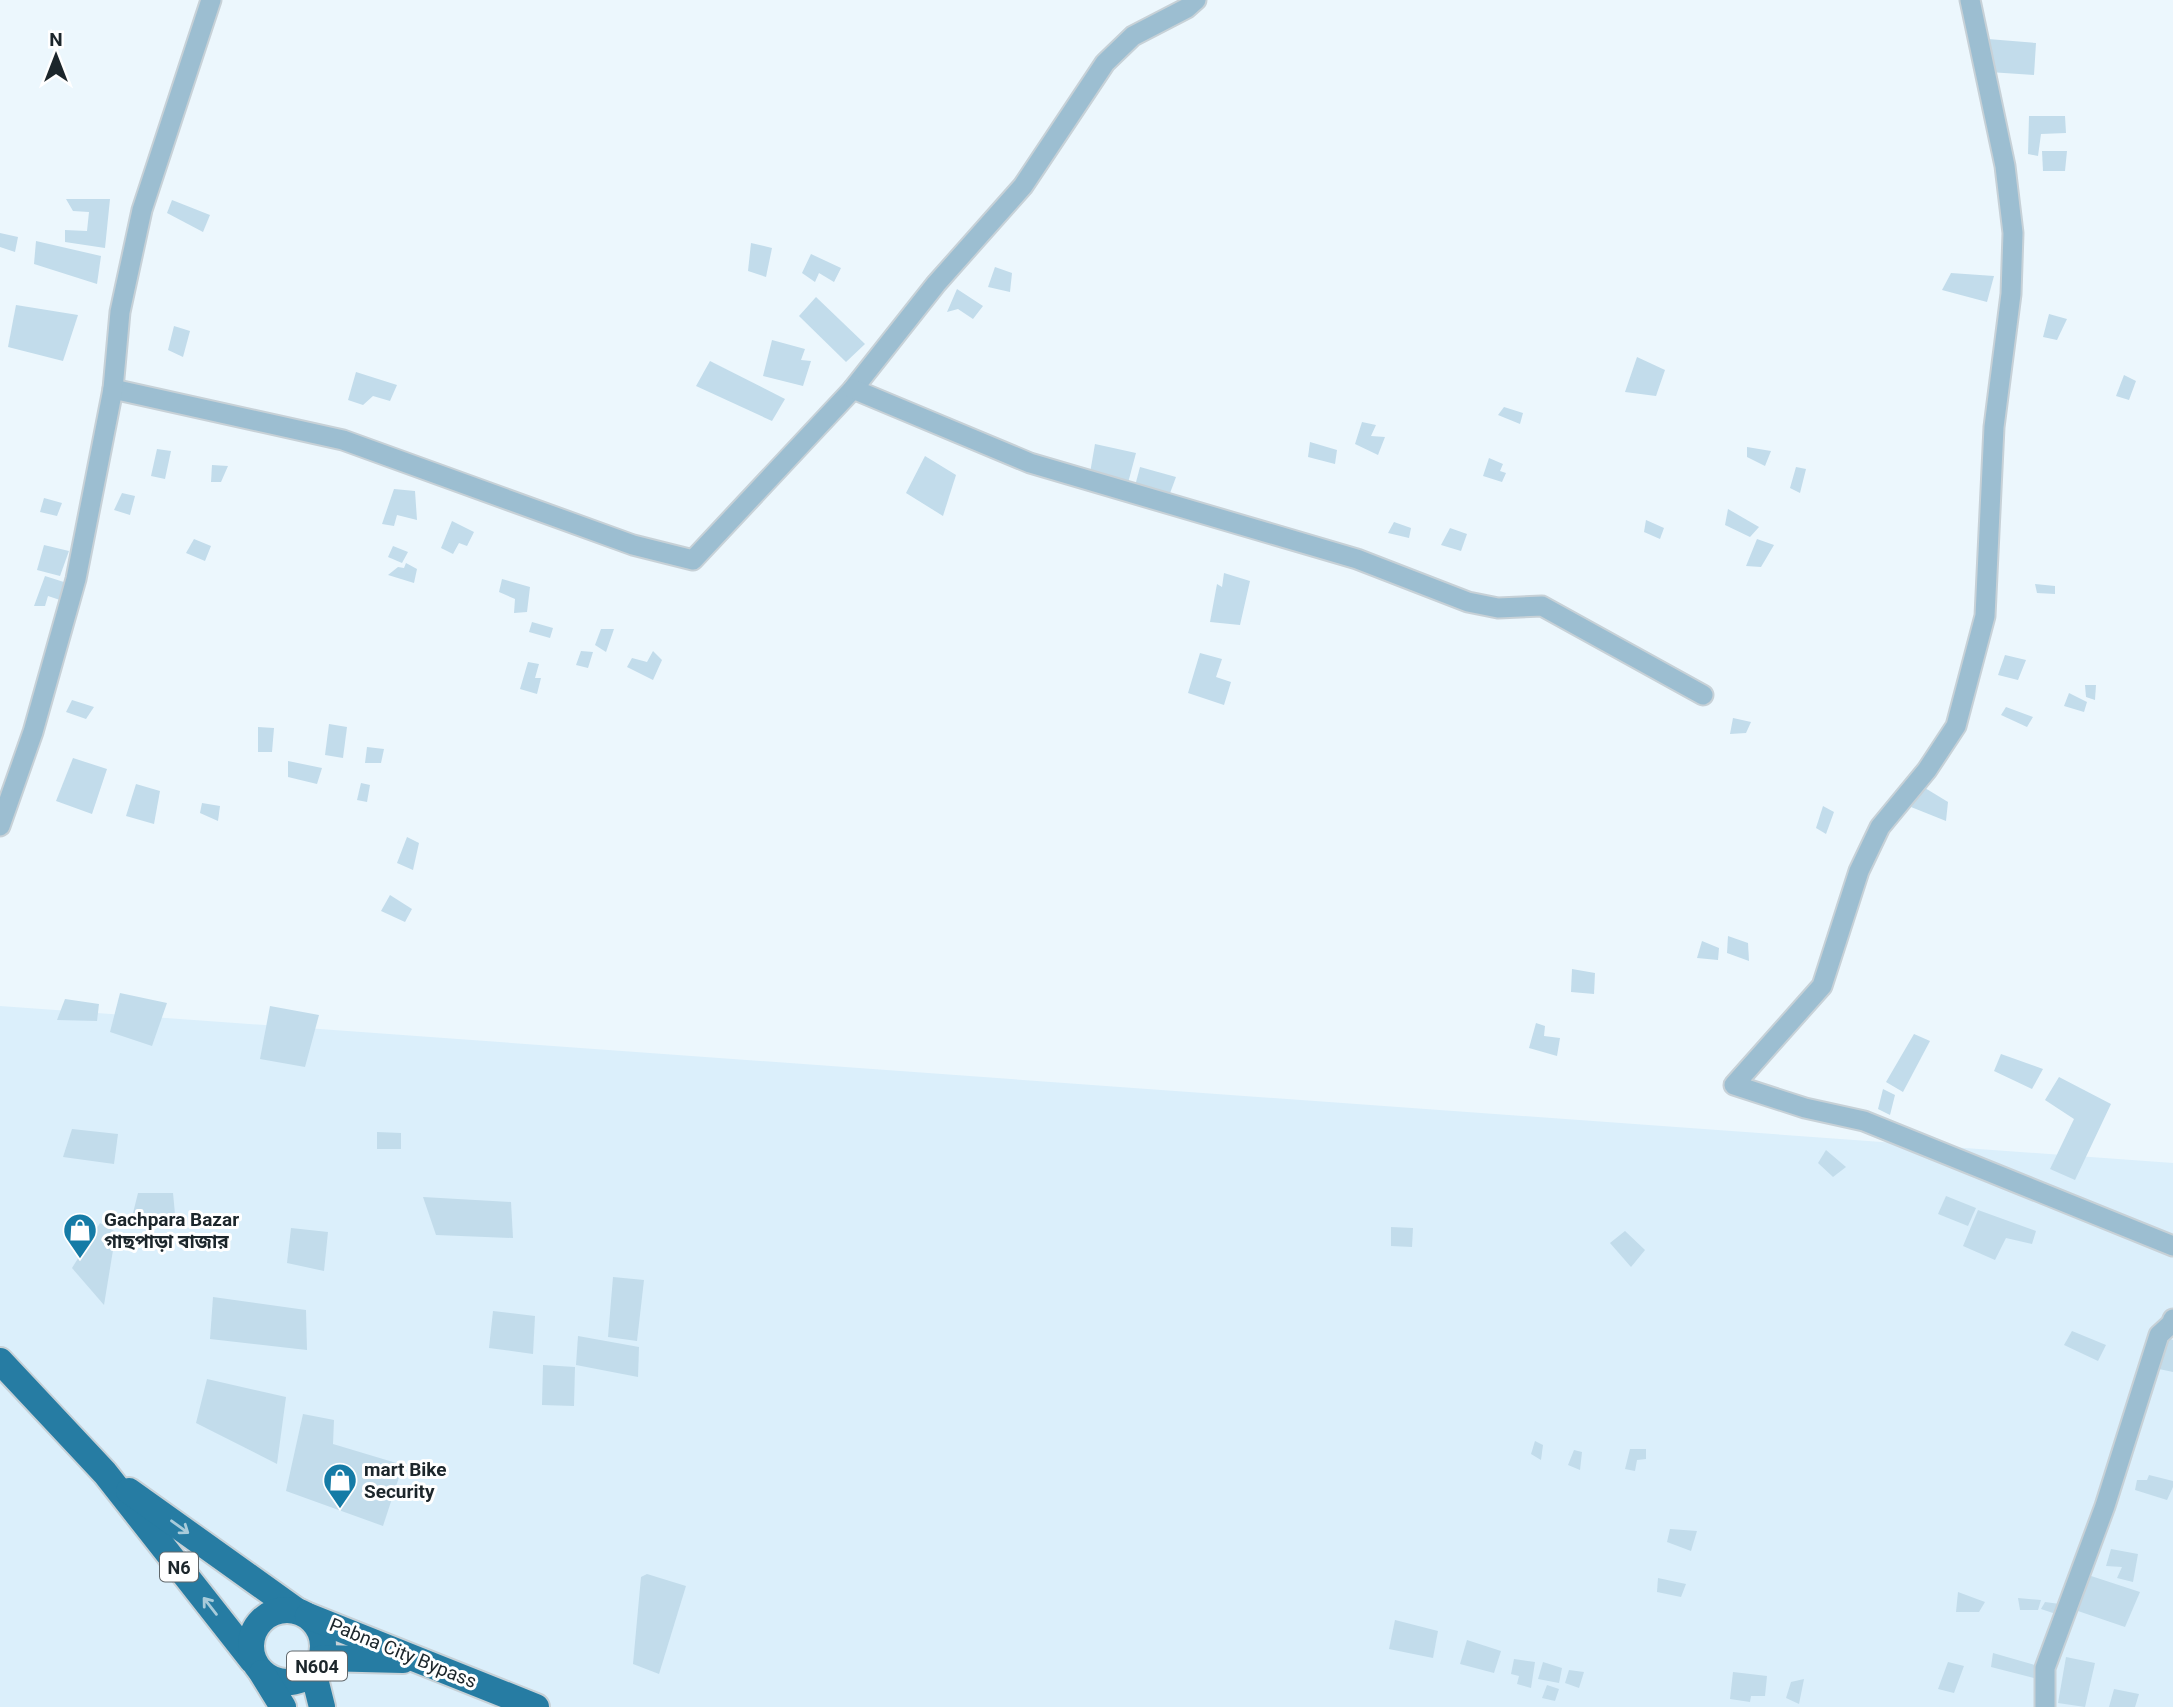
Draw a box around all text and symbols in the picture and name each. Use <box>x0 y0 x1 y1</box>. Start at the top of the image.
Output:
north arrow <box>21 21 91 91</box>
text: N <box>49 28 63 51</box>
place label: Gachpara Bazar গাছপাড়া বাজার <box>104 1208 239 1253</box>
shop icon: Gachpara Bazar গাছপাড়া বাজার <box>61 1211 99 1260</box>
place label: mart Bike Security <box>364 1458 447 1503</box>
shop icon: mart Bike Security <box>321 1461 359 1510</box>
one-way arrow <box>170 1520 189 1534</box>
road number: N6 <box>160 1552 198 1582</box>
one-way arrow <box>202 1598 218 1616</box>
street label: Pabna City Bypass <box>326 1613 480 1693</box>
road number: N604 <box>287 1652 347 1680</box>

